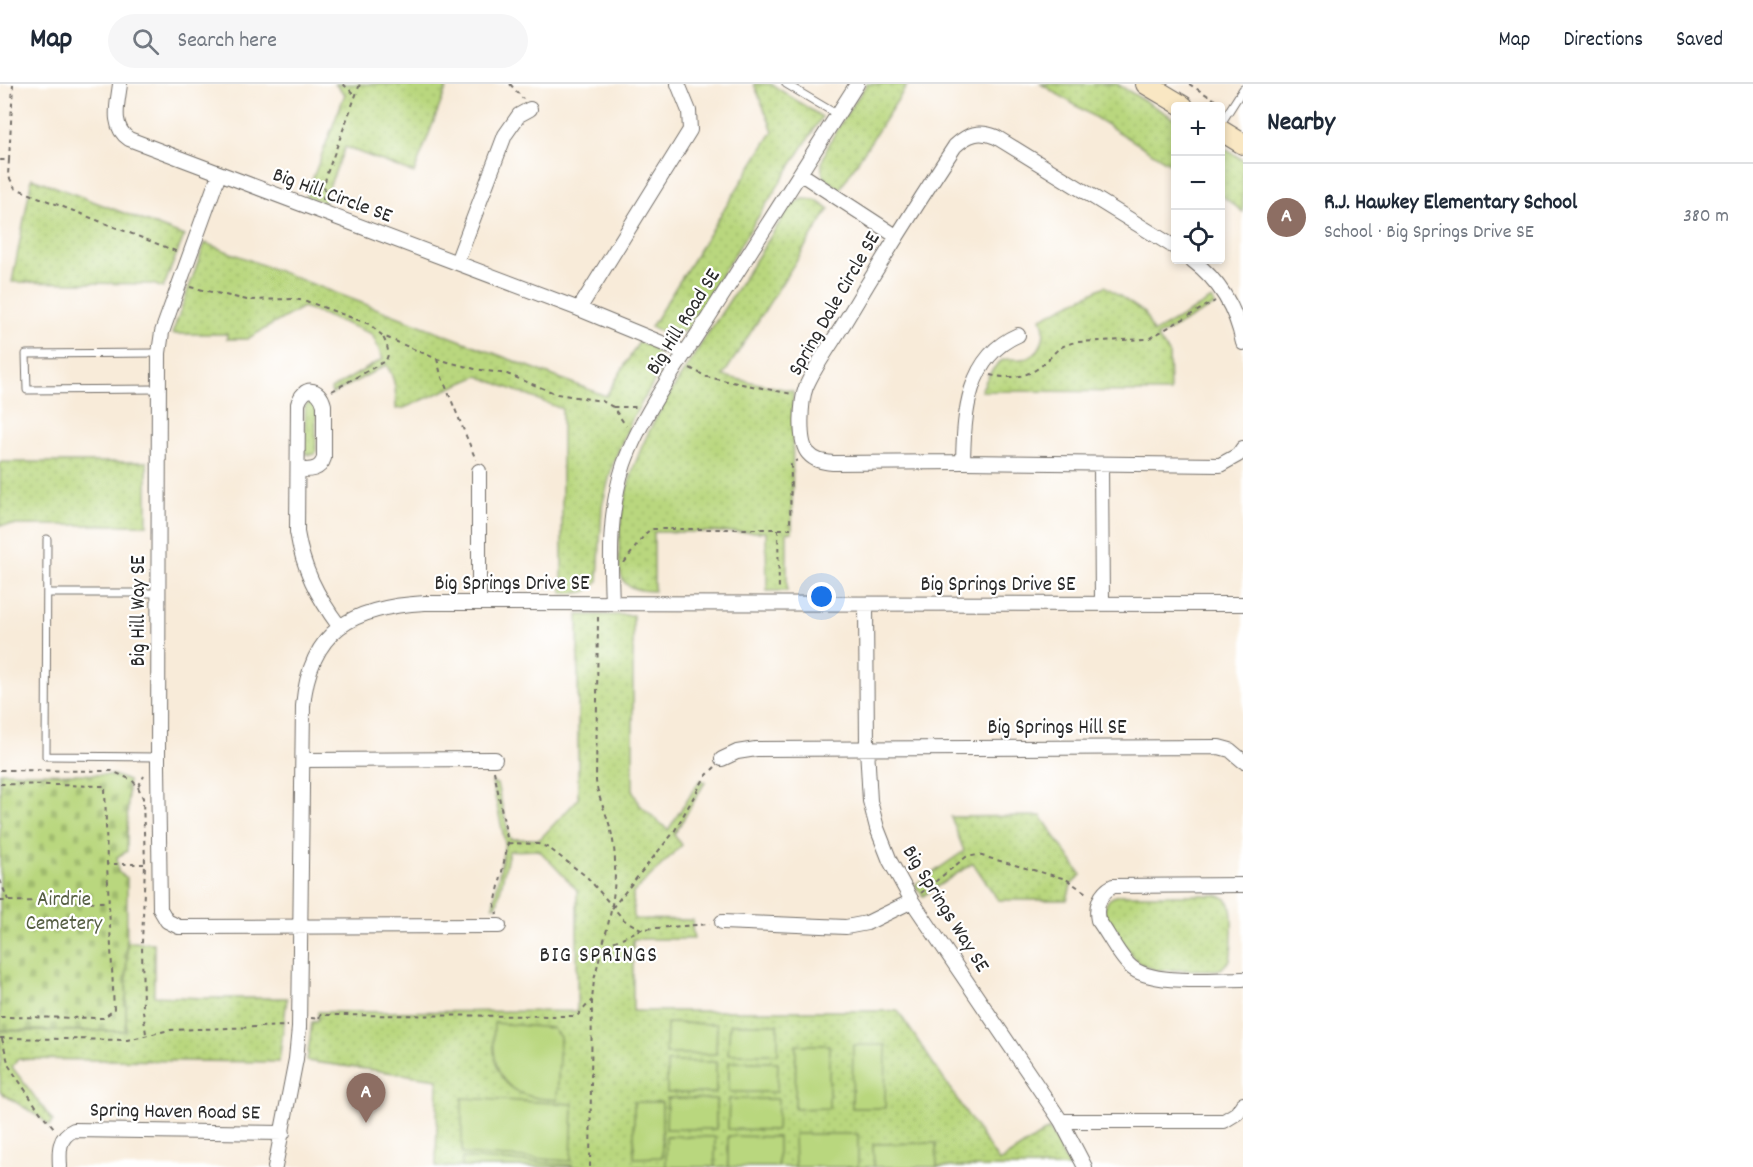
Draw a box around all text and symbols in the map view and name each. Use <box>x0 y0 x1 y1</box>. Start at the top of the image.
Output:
search box <box>108 14 528 68</box>
text: Map <box>30 21 72 61</box>
icon: search <box>129 25 162 58</box>
text: Search here <box>177 26 277 57</box>
text: Map <box>1499 26 1530 56</box>
text: Directions <box>1563 26 1643 56</box>
text: Saved <box>1676 26 1723 56</box>
map controls <box>1171 102 1225 264</box>
button: + <box>1171 102 1225 156</box>
text: Nearby <box>1267 105 1335 142</box>
button: − <box>1171 156 1225 210</box>
street label: Big Hill Circle SE <box>268 161 397 233</box>
text: R.J. Hawkey Elementary School <box>1324 188 1577 219</box>
text: A <box>1281 203 1292 231</box>
text: 380 m <box>1683 203 1729 231</box>
button: locate <box>1171 210 1225 264</box>
text: School · Big Springs Drive SE <box>1324 219 1534 247</box>
street label: Spring Dale Circle SE <box>782 226 889 382</box>
street label: Big Hill Road SE <box>640 263 729 381</box>
street label: Big Hill Way SE <box>125 555 155 667</box>
street label: Big Springs Drive SE <box>434 570 590 600</box>
street label: Big Springs Drive SE <box>920 571 1076 601</box>
your location <box>807 582 836 611</box>
street label: Big Springs Hill SE <box>987 714 1127 744</box>
street label: Big Springs Way SE <box>893 840 996 979</box>
park label: Airdrie Cemetery <box>26 886 103 940</box>
district label: BIG SPRINGS <box>540 941 658 972</box>
pin: A <box>346 1074 386 1123</box>
street label: Spring Haven Road SE <box>90 1097 261 1129</box>

